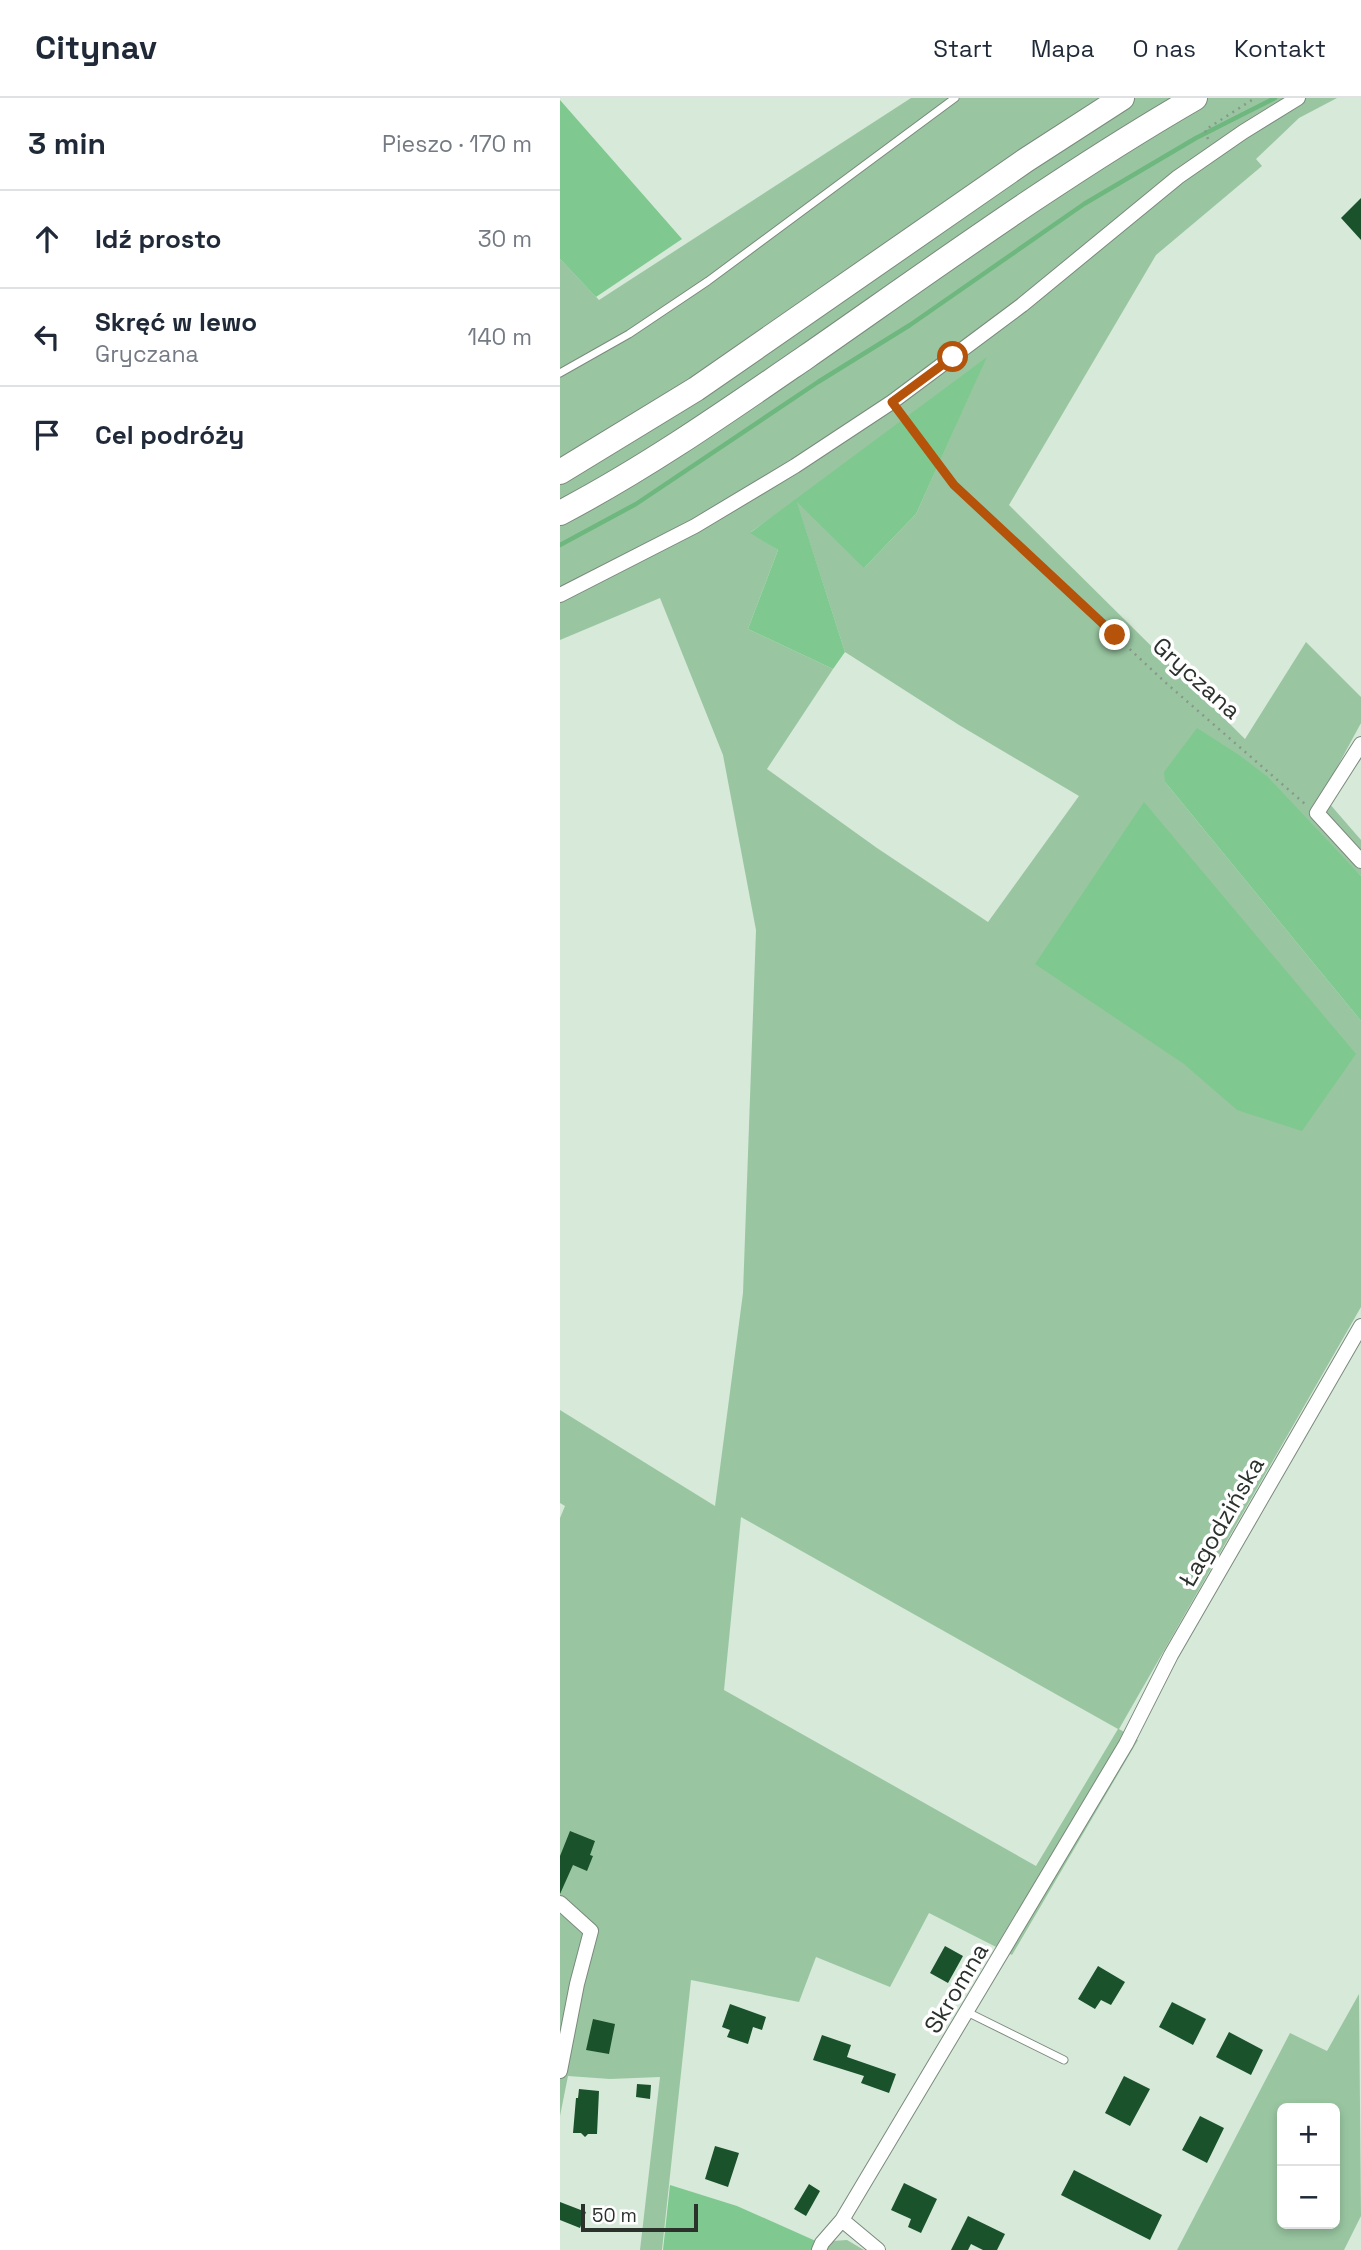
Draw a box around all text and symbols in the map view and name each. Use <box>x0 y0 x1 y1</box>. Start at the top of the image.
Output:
text: Citynav <box>35 27 157 69</box>
text: Start <box>933 33 993 64</box>
text: Mapa <box>1031 33 1095 64</box>
text: O nas <box>1133 33 1196 64</box>
text: Kontakt <box>1234 33 1326 64</box>
text: 3 min <box>28 124 106 163</box>
text: Pieszo · 170 m <box>382 129 532 159</box>
icon: ahead <box>28 220 66 258</box>
text: Idź prosto <box>95 222 222 256</box>
text: 30 m <box>478 224 532 254</box>
text: Skręć w lewo <box>95 305 257 339</box>
icon: left <box>28 318 66 356</box>
text: 140 m <box>468 322 532 352</box>
text: Gryczana <box>95 339 199 369</box>
route start <box>937 341 968 372</box>
icon: arrive <box>28 416 66 454</box>
text: Cel podróży <box>95 418 244 452</box>
route end <box>1099 619 1130 650</box>
street label: Gryczana <box>1146 630 1248 726</box>
street label: Łagodzińska <box>1171 1451 1271 1593</box>
street label: Skromna <box>917 1937 995 2039</box>
map controls <box>1277 2103 1340 2229</box>
button: + <box>1277 2103 1340 2166</box>
button: − <box>1277 2166 1340 2229</box>
scale bar <box>581 2201 698 2233</box>
text: 50 m <box>592 2203 637 2228</box>

